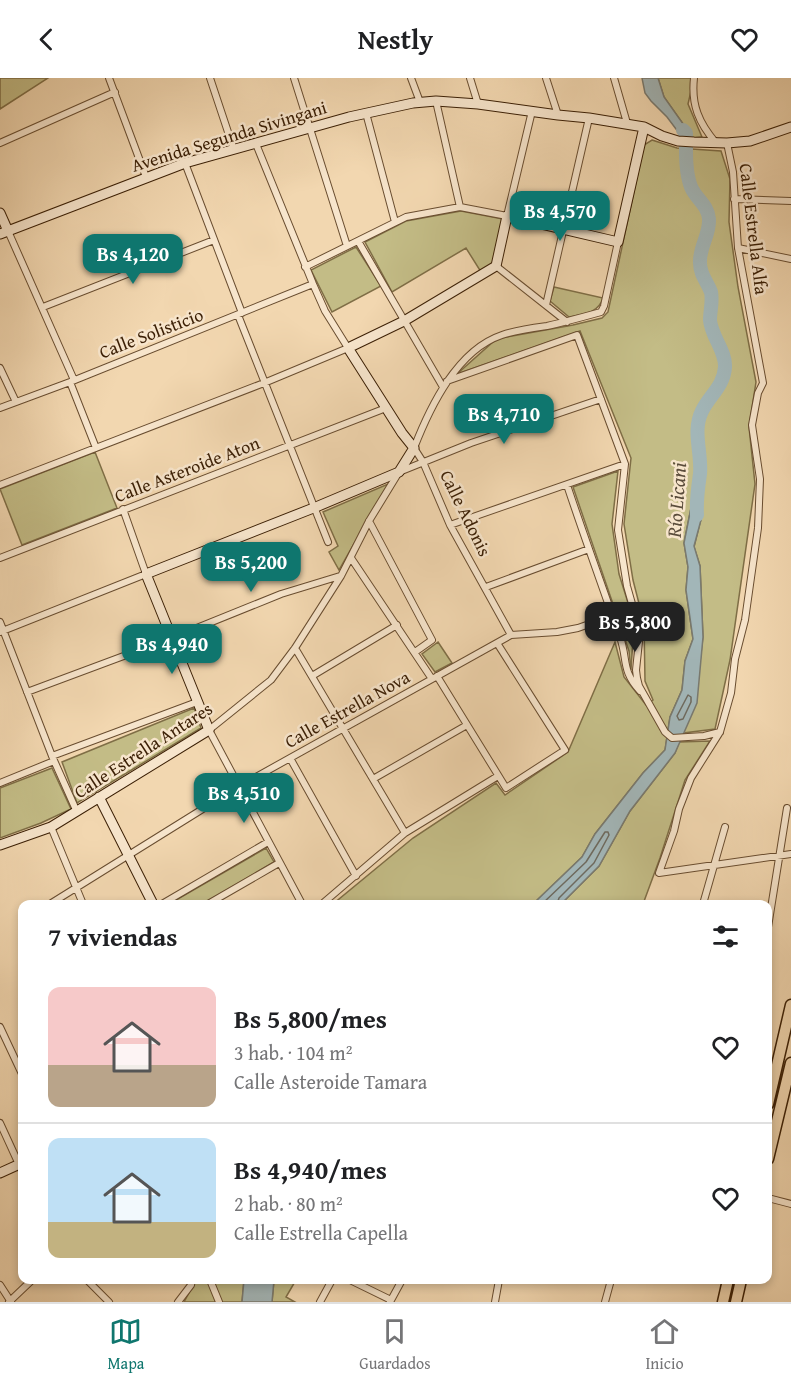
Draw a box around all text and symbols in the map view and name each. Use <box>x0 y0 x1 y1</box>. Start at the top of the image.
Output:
text: Nestly <box>358 19 433 59</box>
icon: back <box>30 23 63 56</box>
icon: heart <box>728 23 761 56</box>
street label: Avenida Segunda Sivingani <box>128 93 330 179</box>
street label: Calle Estrella Alfa <box>733 162 775 297</box>
pin: Bs 4,570 <box>498 191 622 242</box>
text: Bs 4,570 <box>524 196 596 225</box>
pin: Bs 4,120 <box>71 234 195 285</box>
text: Bs 4,120 <box>97 239 169 268</box>
street label: Calle Solisticio <box>95 301 207 365</box>
pin: Bs 4,710 <box>442 394 566 445</box>
text: Bs 4,710 <box>468 399 540 428</box>
street label: Calle Asteroide Aton <box>110 429 264 509</box>
water label: Río Licani <box>659 461 693 540</box>
street label: Calle Adonis <box>434 465 498 561</box>
pin: Bs 5,200 <box>189 542 313 593</box>
text: Bs 5,200 <box>215 547 287 576</box>
pin: Bs 5,800 <box>573 602 697 653</box>
text: Bs 5,800 <box>599 607 671 636</box>
pin: Bs 4,940 <box>110 624 234 675</box>
text: Bs 4,940 <box>136 629 208 658</box>
street label: Calle Estrella Nova <box>280 663 415 755</box>
street label: Calle Estrella Antares <box>68 695 218 805</box>
pin: Bs 4,510 <box>182 773 306 824</box>
text: Bs 4,510 <box>208 778 280 807</box>
text: 7 viviendas <box>48 917 178 956</box>
icon: filters <box>709 920 742 953</box>
text: Bs 5,800/mes <box>234 999 387 1038</box>
icon: home <box>96 1011 168 1083</box>
icon: heart <box>709 1031 742 1064</box>
text: 3 hab. · 104 m² <box>234 1038 352 1067</box>
text: Calle Asteroide Tamara <box>234 1067 427 1096</box>
text: Bs 4,940/mes <box>234 1150 387 1189</box>
icon: home <box>96 1162 168 1234</box>
icon: heart <box>709 1182 742 1215</box>
text: 2 hab. · 80 m² <box>234 1189 343 1218</box>
text: Calle Estrella Capella <box>234 1218 408 1247</box>
tab: Mapa <box>107 1315 144 1375</box>
tab: Guardados <box>359 1315 430 1375</box>
tab: Inicio <box>645 1315 684 1375</box>

